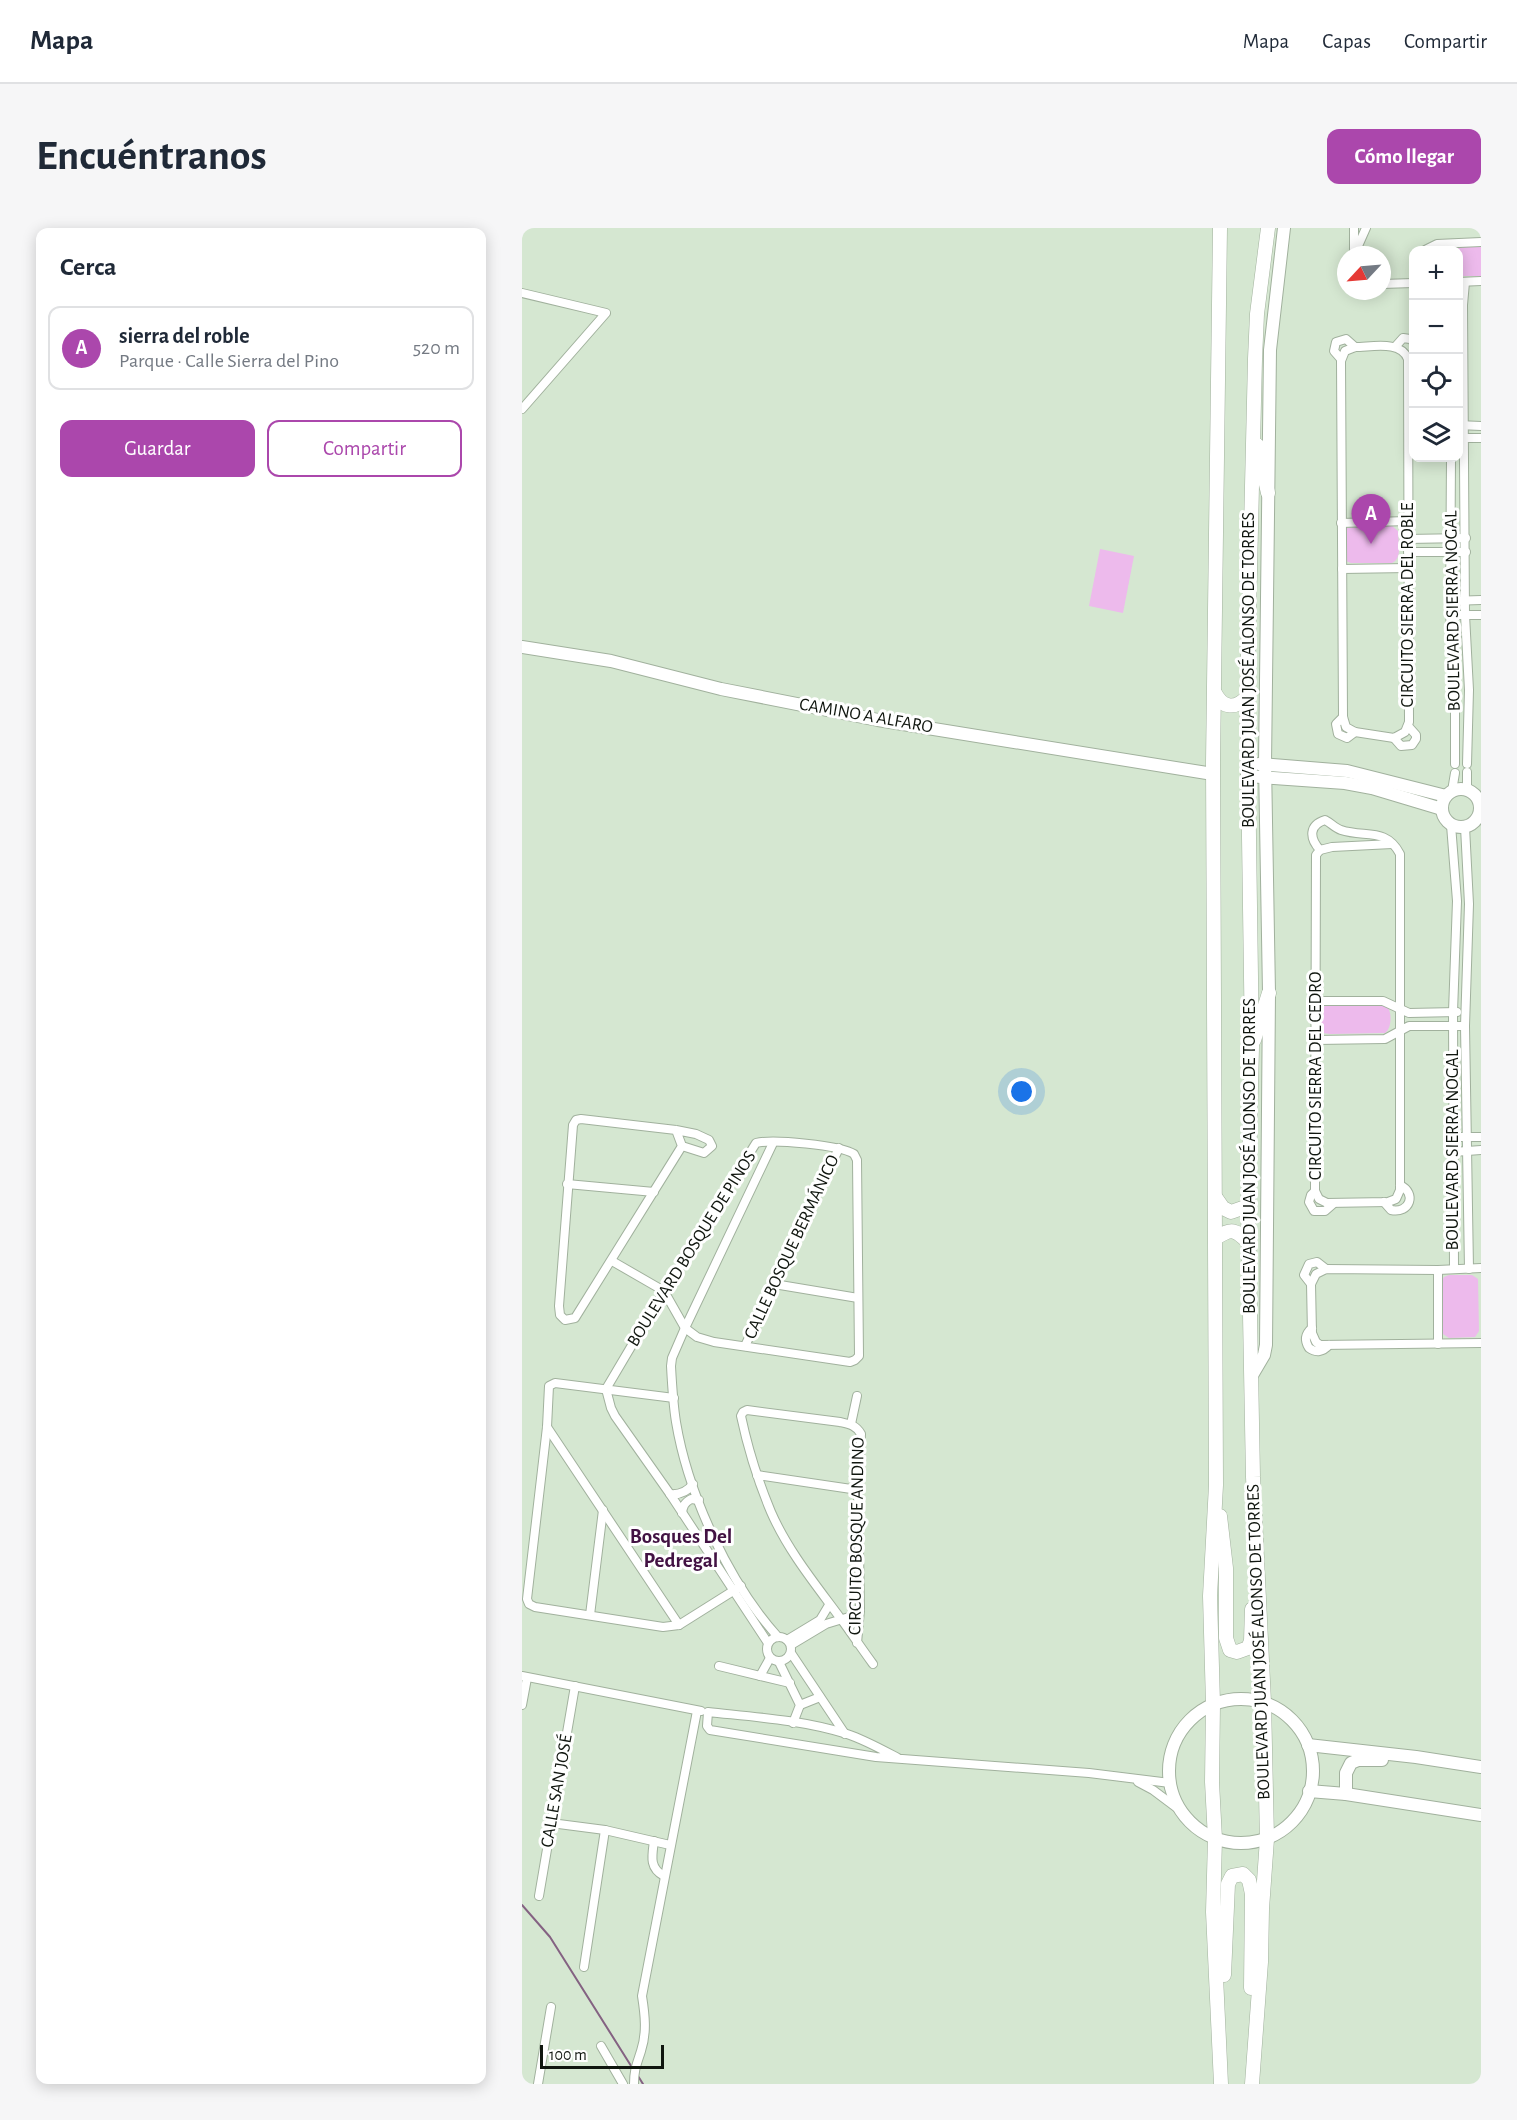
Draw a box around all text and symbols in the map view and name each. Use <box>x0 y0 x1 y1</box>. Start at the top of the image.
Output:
text: Mapa <box>30 27 93 55</box>
text: Mapa <box>1243 31 1289 52</box>
text: Capas <box>1322 31 1371 52</box>
text: Compartir <box>1404 31 1487 52</box>
button: Cómo llegar <box>1327 129 1481 184</box>
text: Encuéntranos <box>36 135 267 177</box>
north arrow <box>1337 246 1391 300</box>
map controls <box>1409 246 1463 462</box>
button: + <box>1409 246 1463 300</box>
text: Cerca <box>60 254 117 280</box>
button: − <box>1409 300 1463 354</box>
text: sierra del roble <box>119 325 250 347</box>
text: A <box>76 338 88 358</box>
text: 520 m <box>413 338 460 358</box>
text: Parque · Calle Sierra del Pino <box>119 351 339 371</box>
button: locate <box>1409 354 1463 408</box>
button: layers <box>1409 408 1463 462</box>
button: Guardar <box>60 420 255 477</box>
button: Compartir <box>267 420 462 477</box>
pin: A <box>1352 494 1390 544</box>
street label: CIRCUITO SIERRA DEL ROBLE <box>1399 502 1417 707</box>
street label: BOULEVARD SIERRA NOGAL <box>1442 510 1464 712</box>
street label: BOULEVARD JUAN JOSÉ ALONSO DE TORRES <box>1237 512 1258 828</box>
street label: CAMINO A ALFARO <box>798 695 934 737</box>
street label: CIRCUITO SIERRA DEL CEDRO <box>1307 972 1325 1180</box>
street label: BOULEVARD JUAN JOSÉ ALONSO DE TORRES <box>1238 998 1259 1314</box>
street label: BOULEVARD SIERRA NOGAL <box>1444 1049 1462 1250</box>
your location <box>1007 1077 1036 1106</box>
street label: BOULEVARD BOSQUE DE PINOS <box>624 1148 760 1350</box>
street label: CALLE BOSQUE BERMÁNICO <box>739 1151 843 1342</box>
street label: CIRCUITO BOSQUE ANDINO <box>846 1437 868 1635</box>
street label: BOULEVARD JUAN JOSÉ ALONSO DE TORRES <box>1241 1484 1274 1800</box>
district label: Bosques Del Pedregal <box>630 1526 732 1571</box>
street label: CALLE SAN JOSÉ <box>535 1732 576 1849</box>
scale bar <box>540 2042 664 2070</box>
text: 100 m <box>549 2047 587 2063</box>

